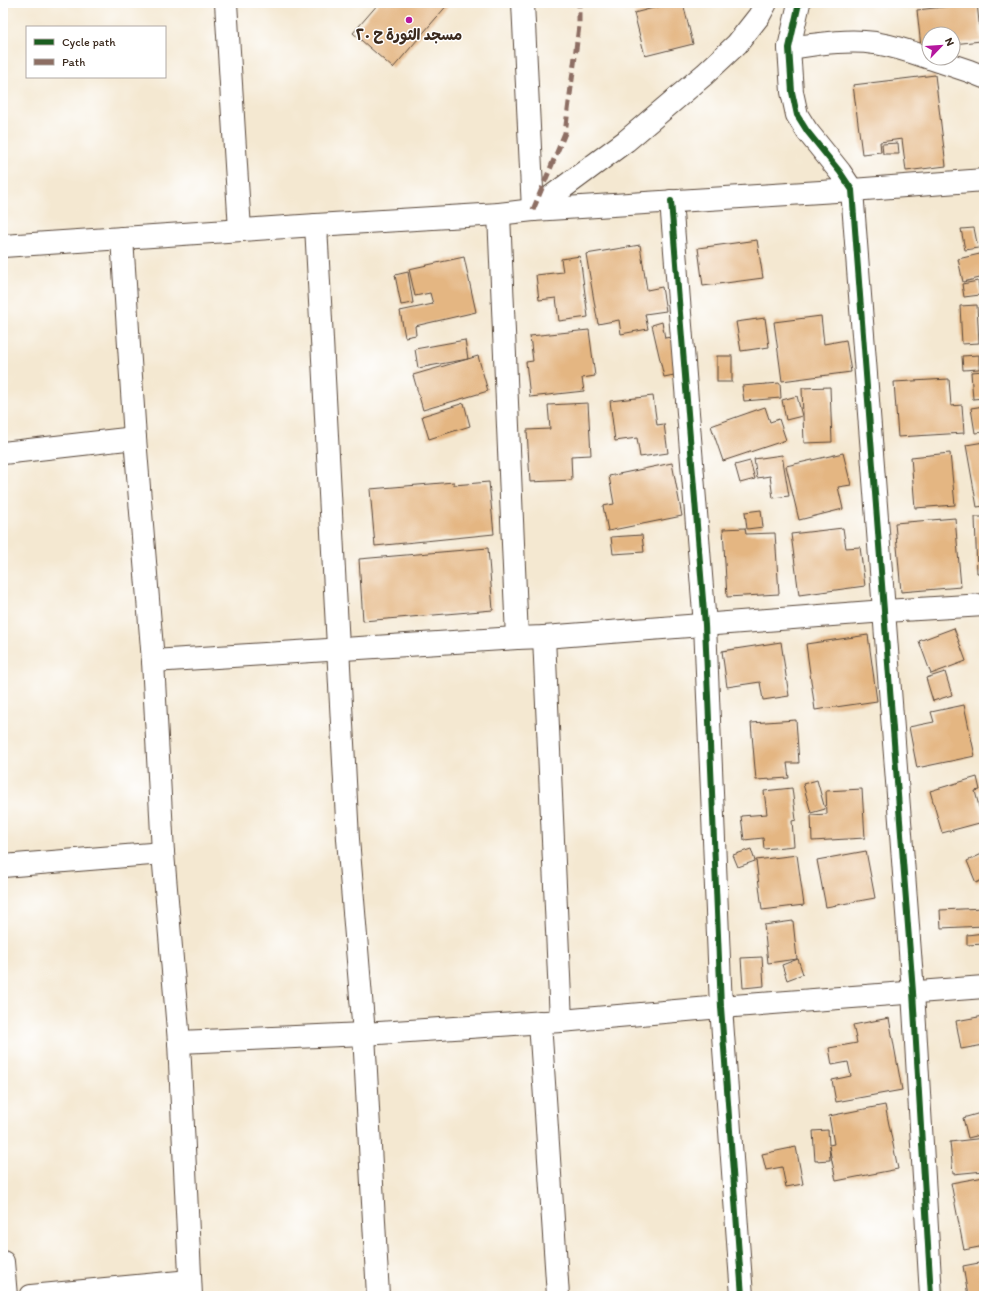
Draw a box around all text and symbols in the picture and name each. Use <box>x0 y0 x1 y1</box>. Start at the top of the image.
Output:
marker: مسجد الثورة ح ٢٠ <box>404 15 414 25</box>
legend <box>26 26 166 78</box>
place label: مسجد الثورة ح ٢٠ <box>356 26 462 45</box>
north arrow <box>921 26 961 66</box>
text: Cycle path <box>62 35 116 49</box>
text: N <box>942 36 957 48</box>
text: Path <box>62 55 85 69</box>

